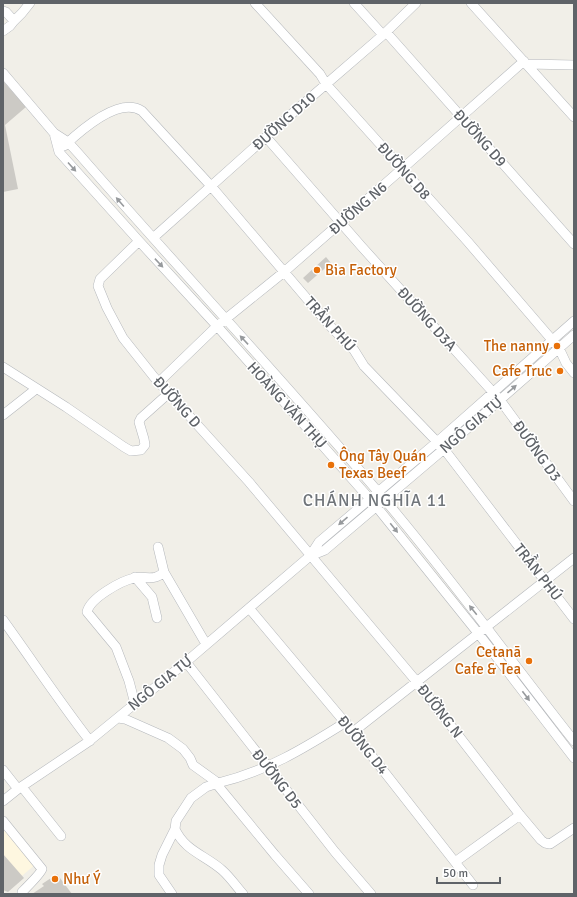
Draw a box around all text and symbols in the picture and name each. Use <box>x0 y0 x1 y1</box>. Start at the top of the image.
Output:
street label: ĐƯỜNG D10 <box>248 87 319 154</box>
street label: ĐƯỜNG D9 <box>450 105 511 170</box>
street label: ĐƯỜNG D8 <box>374 138 435 203</box>
one-way arrow <box>67 162 76 171</box>
street label: ĐƯỜNG N6 <box>325 177 391 238</box>
one-way arrow <box>116 196 125 207</box>
one-way arrow <box>154 258 164 268</box>
place label: Bia Factory <box>325 261 397 279</box>
marker: Bia Factory <box>312 265 322 275</box>
street label: ĐƯỜNG D3A <box>394 283 461 355</box>
street label: TRẦN PHÚ <box>301 291 362 355</box>
one-way arrow <box>240 335 249 345</box>
place label: The nanny <box>484 337 549 355</box>
marker: The nanny <box>552 341 562 351</box>
street label: HOÀNG VĂN THỤ <box>243 357 331 452</box>
place label: Cafe Truc <box>492 362 552 380</box>
marker: Cafe Truc <box>555 366 565 376</box>
street label: ĐƯỜNG D <box>149 372 205 431</box>
one-way arrow <box>507 384 518 393</box>
street label: NGÔ GIA TỰ <box>435 392 507 457</box>
street label: ĐƯỜNG D3 <box>509 416 566 485</box>
place label: Ông Tây Quán Texas Beef <box>339 446 426 482</box>
marker: Ông Tây Quán Texas Beef <box>326 460 336 470</box>
district label: CHÁNH NGHĨA 11 <box>303 490 447 511</box>
one-way arrow <box>338 516 348 525</box>
one-way arrow <box>389 523 398 534</box>
street label: TRẦN PHÚ <box>510 538 568 604</box>
one-way arrow <box>469 605 477 616</box>
place label: Cetanā Cafe & Tea <box>455 643 521 678</box>
street label: NGÔ GIA TỰ <box>124 650 196 714</box>
marker: Cetanā Cafe & Tea <box>524 656 534 666</box>
street label: ĐƯỜNG N <box>413 680 467 741</box>
one-way arrow <box>522 691 531 702</box>
street label: ĐƯỜNG D4 <box>334 711 393 778</box>
street label: ĐƯỜNG D5 <box>248 745 307 812</box>
scale bar <box>437 859 500 885</box>
text: 50 m <box>443 866 468 881</box>
place label: Như Ý <box>63 869 101 888</box>
marker: Như Ý <box>50 874 60 884</box>

